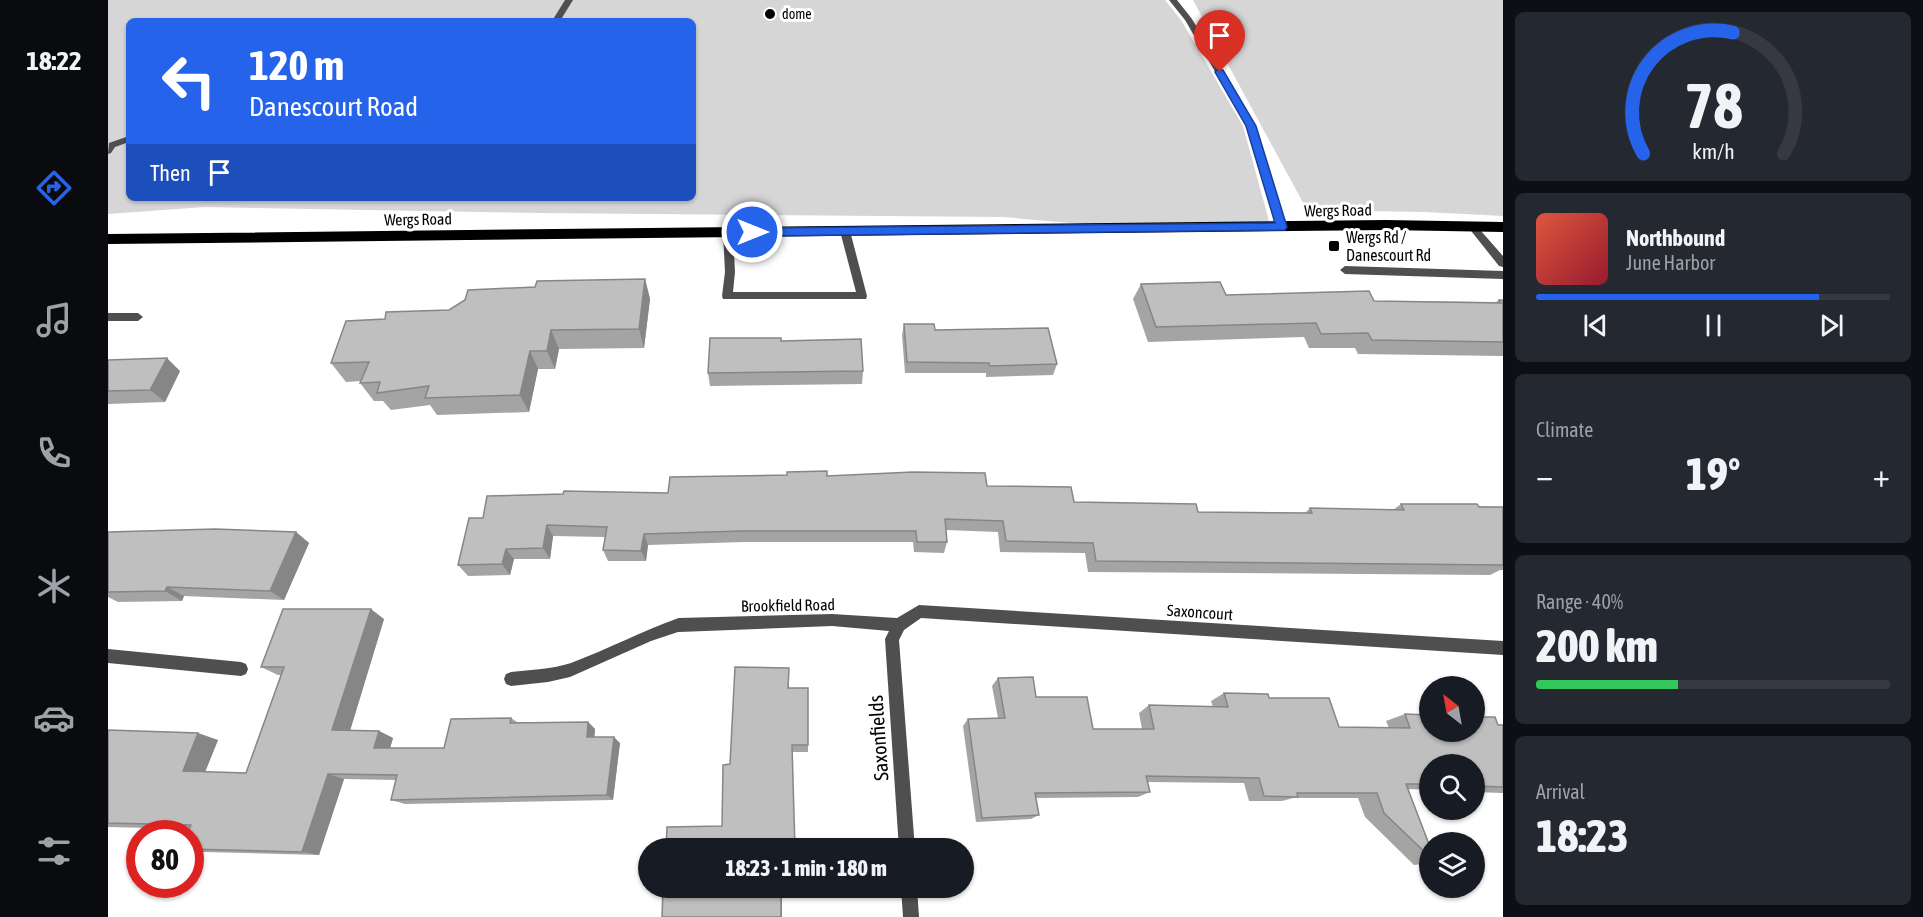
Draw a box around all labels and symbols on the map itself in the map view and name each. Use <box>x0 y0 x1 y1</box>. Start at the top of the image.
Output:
place label: dome <box>782 6 812 22</box>
marker: dome <box>763 7 777 21</box>
pin <box>1194 10 1245 72</box>
position arrow <box>720 200 784 264</box>
street label: Wergs Road <box>1304 200 1372 221</box>
street label: Wergs Road <box>384 209 452 230</box>
place label: Wergs Rd / Danescourt Rd <box>1346 228 1431 264</box>
marker: Wergs Rd / Danescourt Rd <box>1327 239 1341 253</box>
street label: Brookfield Road <box>741 595 835 615</box>
street label: Saxoncourt <box>1166 601 1234 623</box>
north arrow <box>1419 676 1485 742</box>
street label: Saxonfields <box>864 695 892 781</box>
speed limit sign: 80 <box>126 820 204 898</box>

